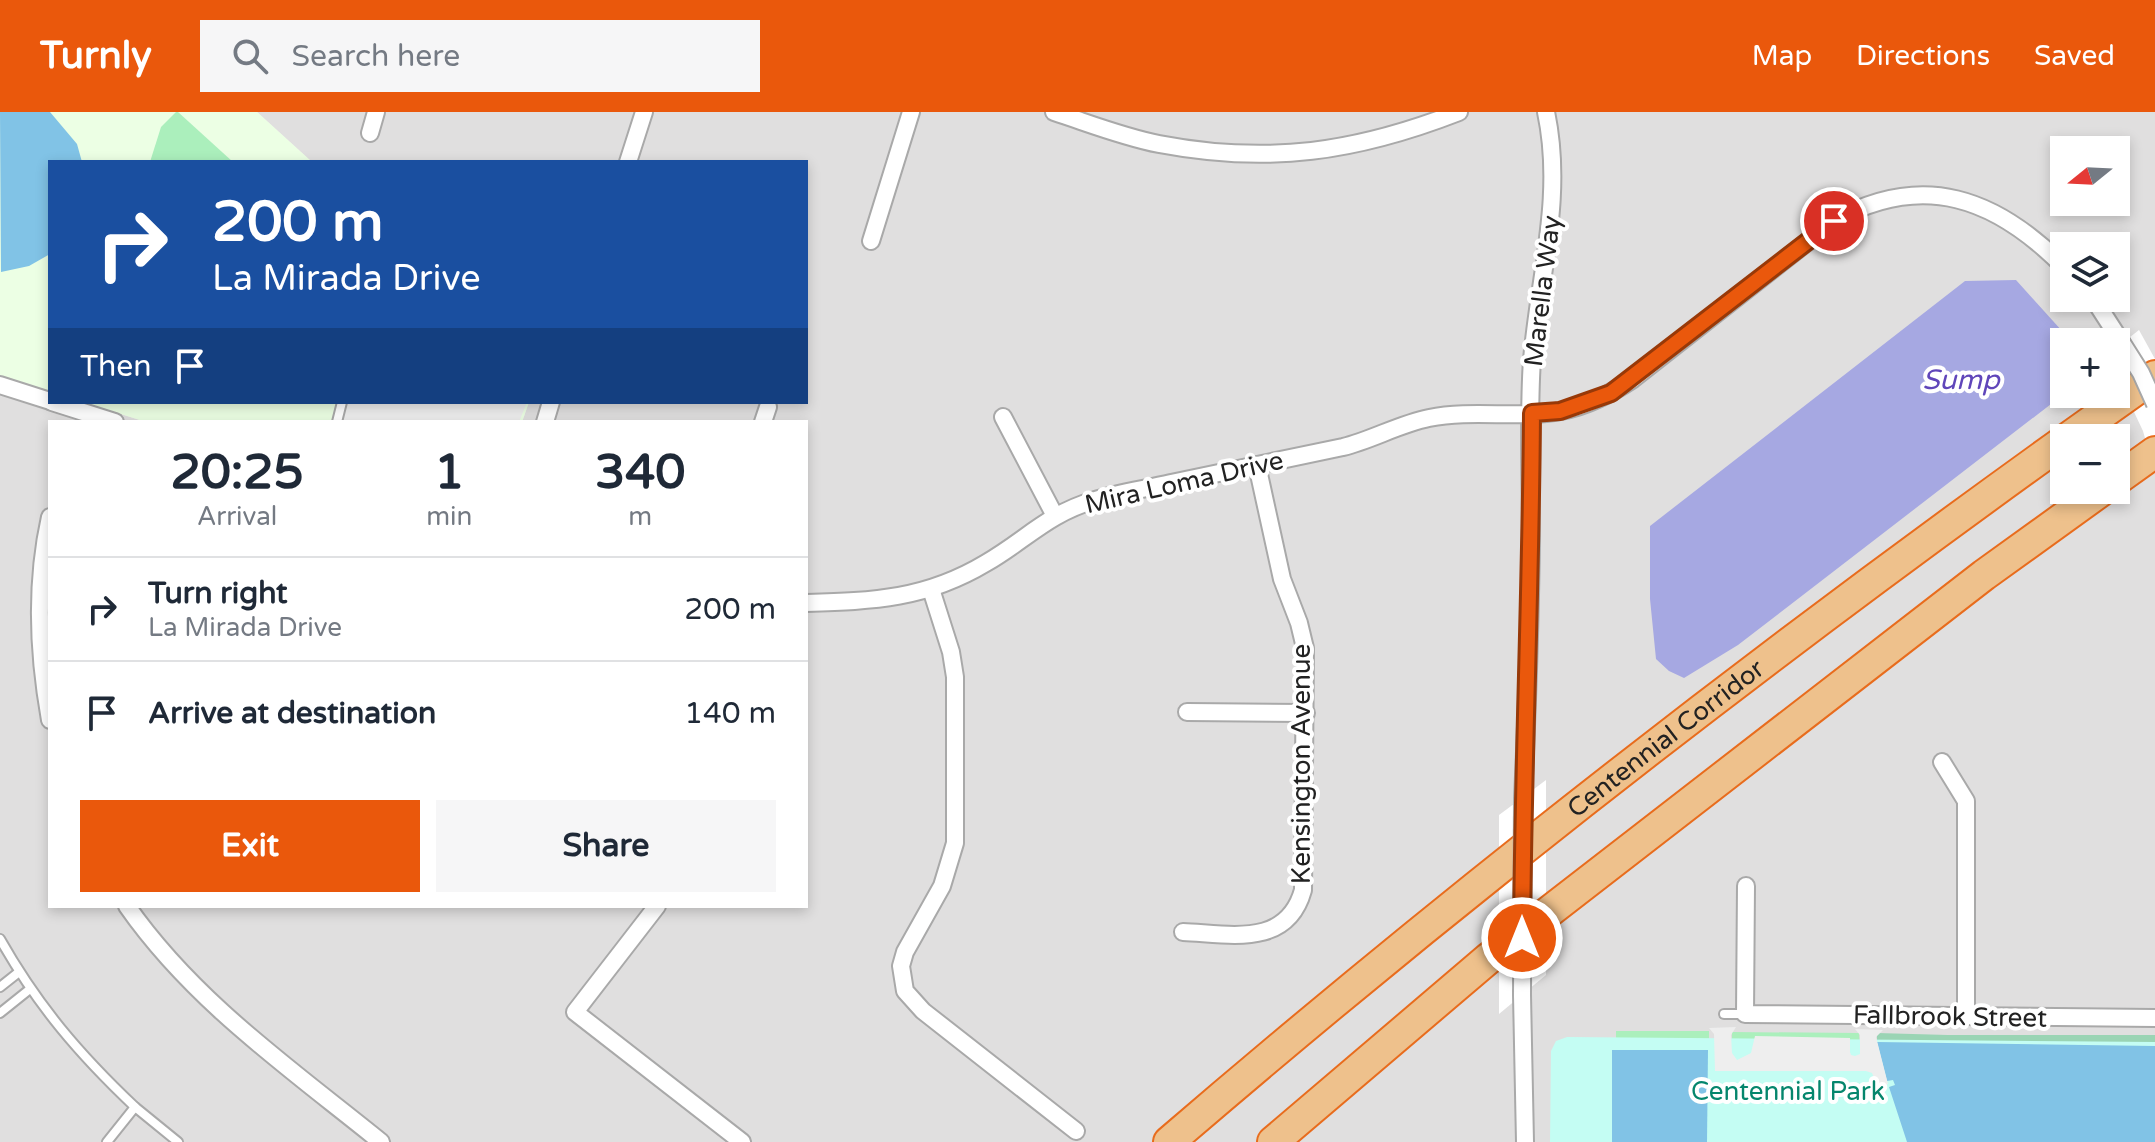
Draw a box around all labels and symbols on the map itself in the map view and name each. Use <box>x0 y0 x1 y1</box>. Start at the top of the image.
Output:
north arrow <box>2050 136 2130 216</box>
pin <box>1800 187 1868 255</box>
street label: Marella Way <box>1518 214 1567 368</box>
water label: Sump <box>1922 363 2001 397</box>
street label: Mira Loma Drive <box>1082 445 1286 520</box>
street label: Kensington Avenue <box>1286 644 1317 884</box>
street label: Centennial Corridor <box>1561 653 1770 824</box>
position arrow <box>1480 896 1564 980</box>
street label: Fallbrook Street <box>1853 999 2047 1034</box>
park label: Centennial Park <box>1691 1076 1885 1107</box>

